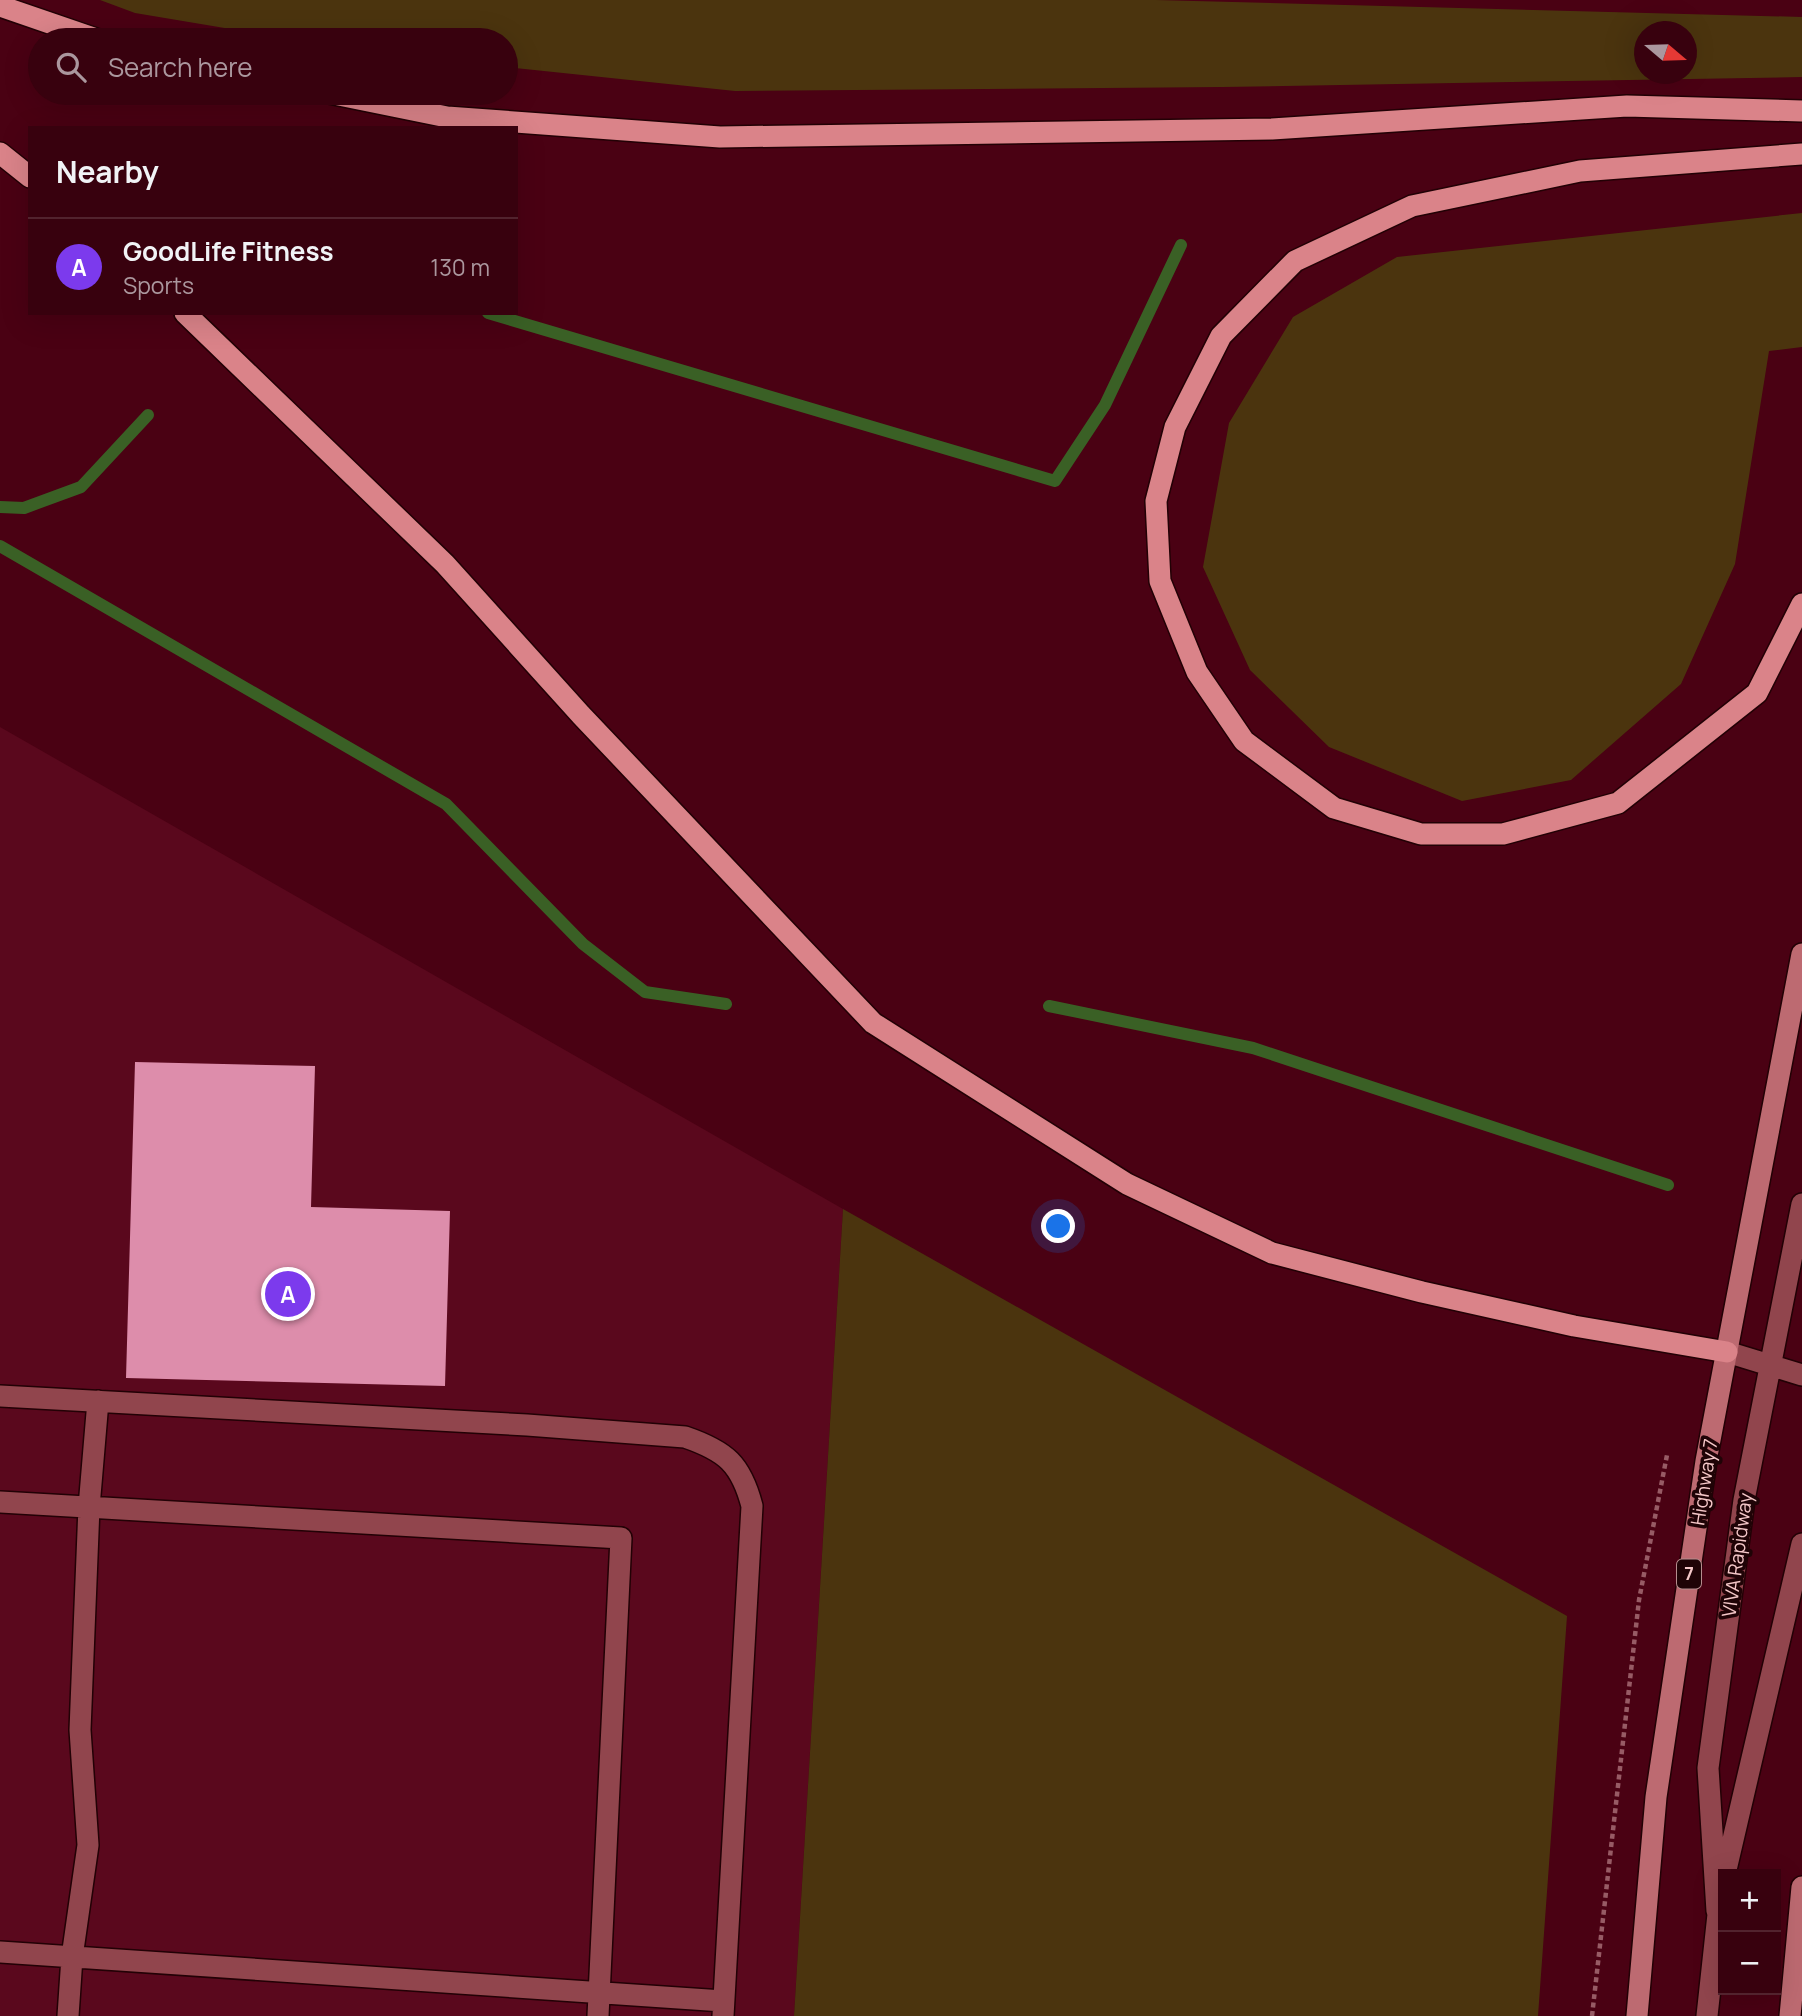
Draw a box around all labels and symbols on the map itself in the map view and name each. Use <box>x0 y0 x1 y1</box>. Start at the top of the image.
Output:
north arrow <box>1634 21 1697 84</box>
your location <box>1041 1209 1075 1243</box>
pin: A <box>265 1268 311 1320</box>
street label: Highway 7 <box>1684 1437 1724 1527</box>
street label: VIVA Rapidway <box>1715 1491 1759 1619</box>
road number: 7 <box>1677 1560 1701 1588</box>

